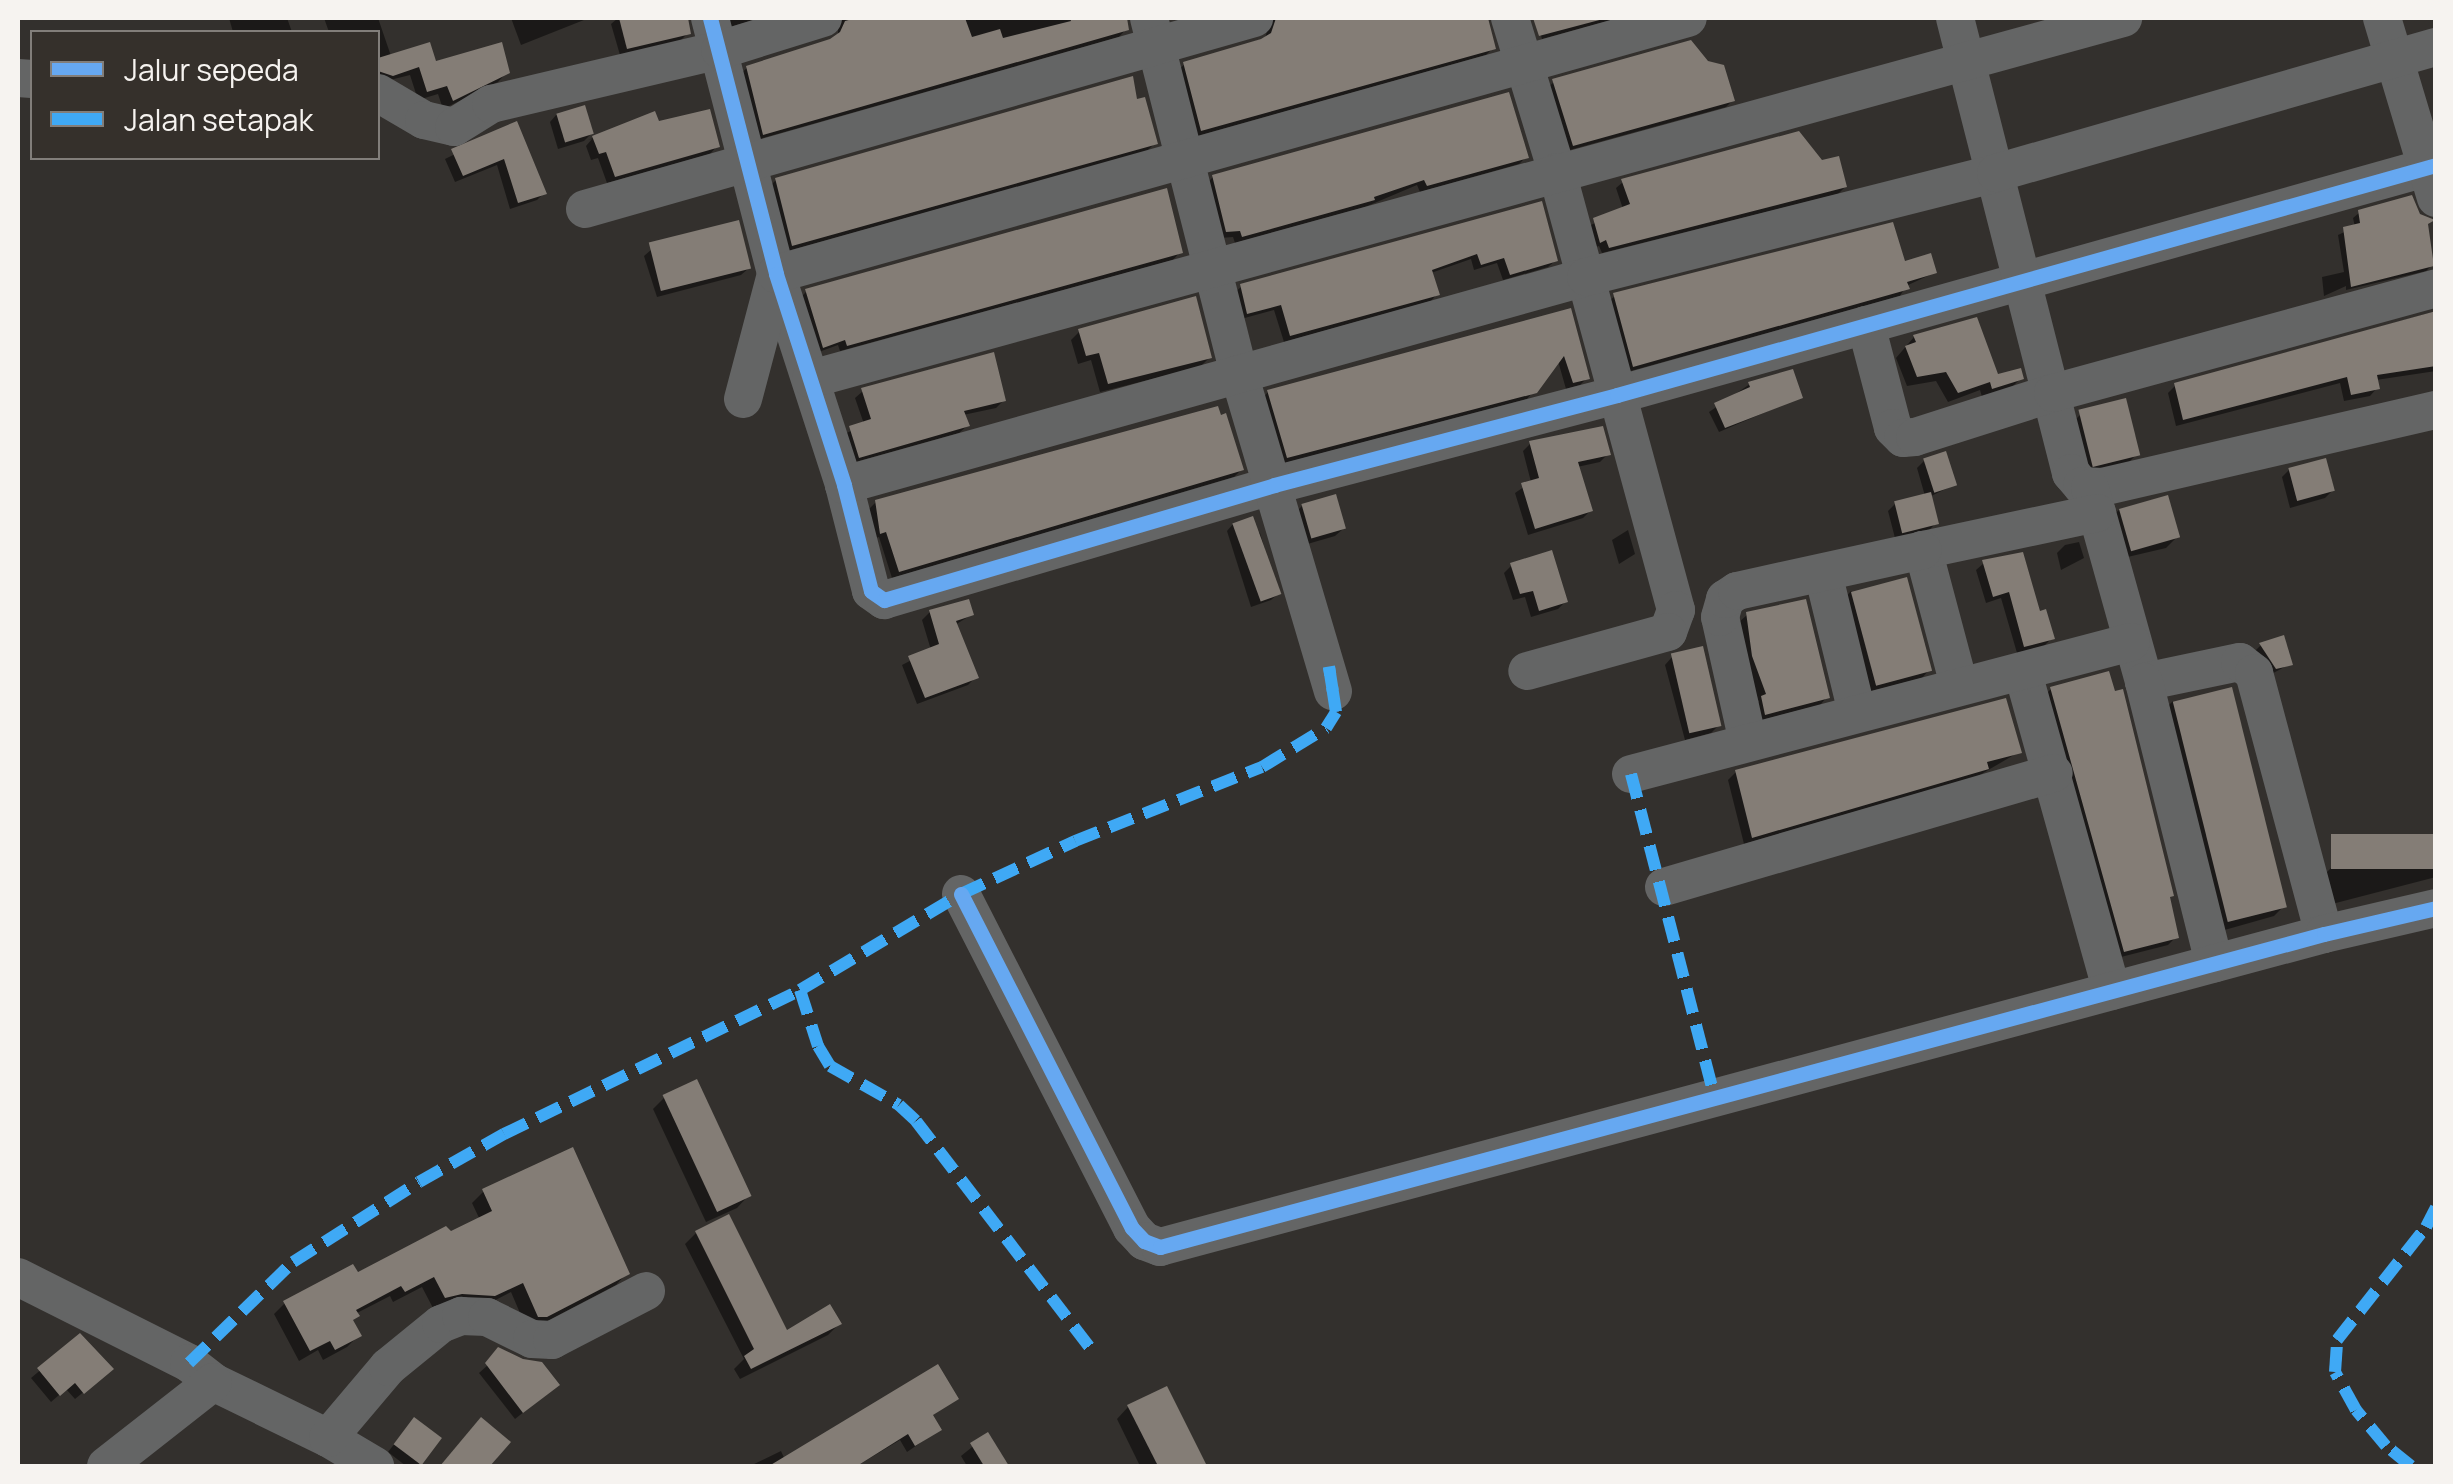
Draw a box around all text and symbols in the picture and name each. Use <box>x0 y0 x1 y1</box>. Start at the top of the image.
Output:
legend <box>30 30 380 160</box>
text: Jalur sepeda <box>124 49 299 90</box>
text: Jalan setapak <box>124 99 313 140</box>

